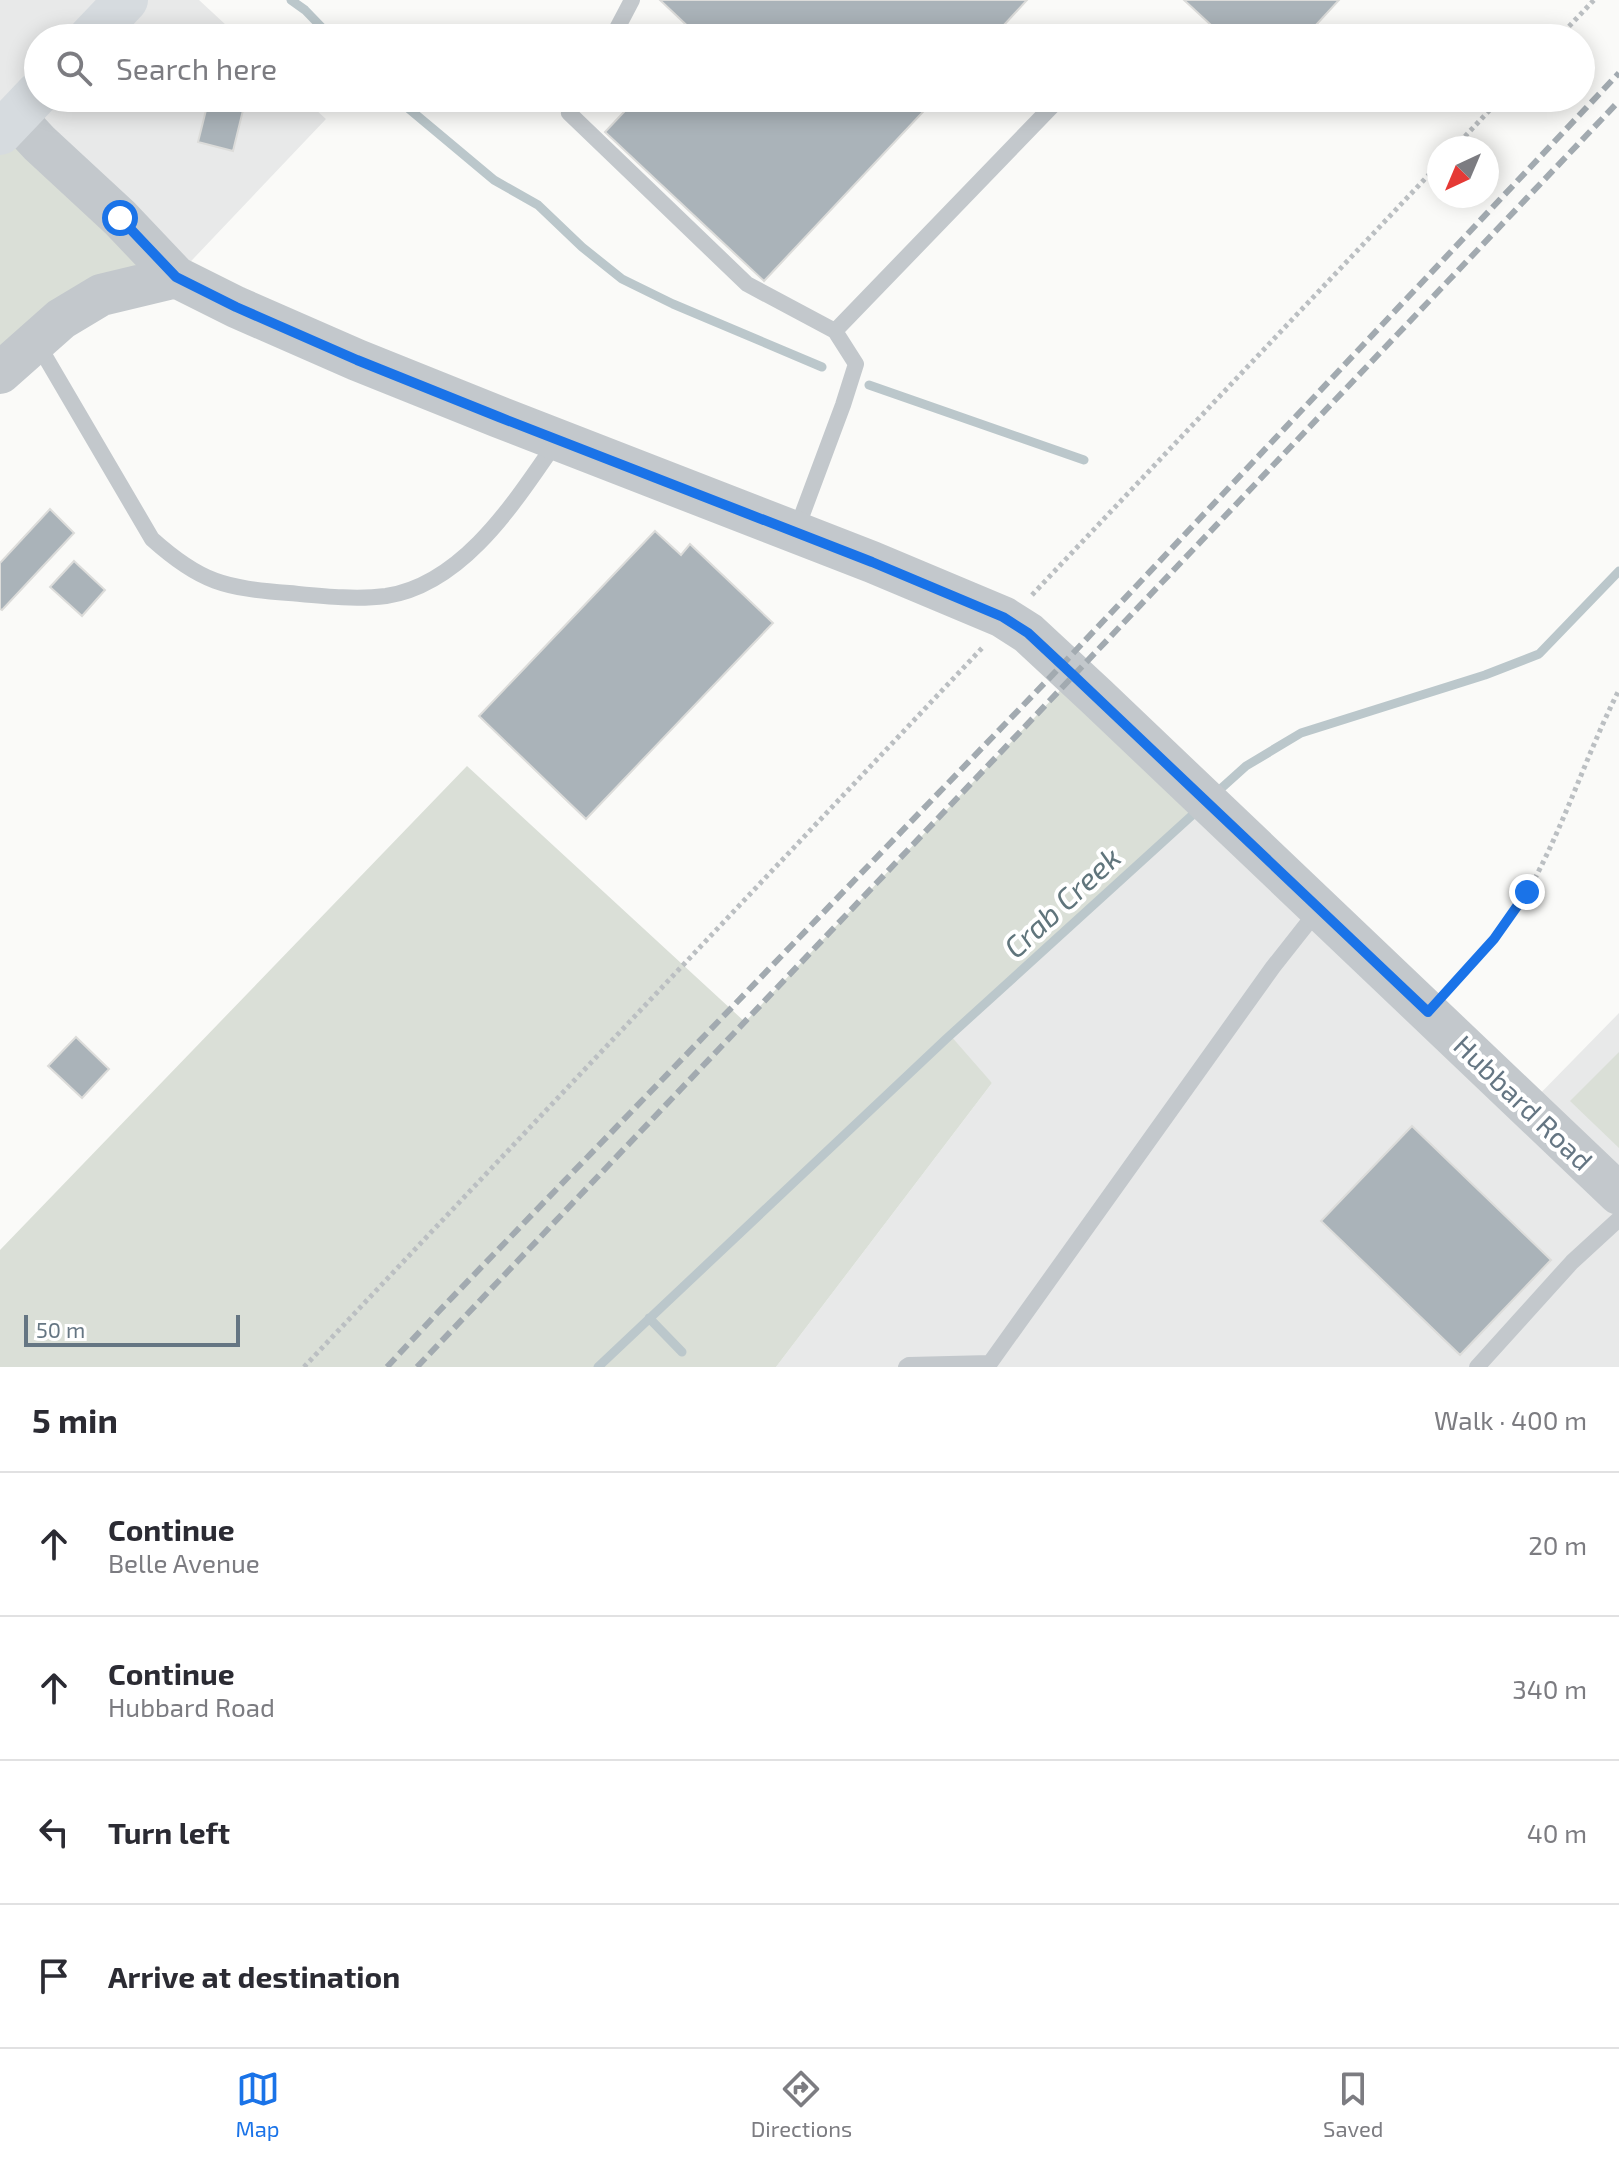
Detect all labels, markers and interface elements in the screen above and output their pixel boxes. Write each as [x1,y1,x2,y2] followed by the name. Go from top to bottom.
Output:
[24,24,1595,112] search box
[52,46,96,90] icon: search
[116,50,277,86] text: Search here
[1427,136,1499,208] north arrow
[102,200,138,236] route start
[996,839,1127,965] water label: Crab Creek
[1509,874,1545,910] route end
[1447,1028,1600,1177] street label: Hubbard Road
[24,1311,240,1347] scale bar
[36,1316,85,1342] text: 50 m
[32,1399,118,1440] text: 5 min
[1434,1404,1587,1435] text: Walk · 400 m
[108,1511,235,1547] text: Continue
[32,1522,76,1566] icon: ahead
[1528,1529,1587,1560] text: 20 m
[108,1547,260,1578] text: Belle Avenue
[108,1655,235,1691] text: Continue
[32,1666,76,1710] icon: ahead
[1512,1673,1587,1704] text: 340 m
[108,1691,275,1722] text: Hubbard Road
[32,1810,76,1854] icon: left
[108,1814,230,1850] text: Turn left
[1527,1817,1587,1848] text: 40 m
[32,1954,76,1998] icon: arrive
[108,1958,400,1994] text: Arrive at destination
[236,2067,280,2141] tab: Map
[751,2067,852,2141] tab: Directions
[1323,2067,1383,2141] tab: Saved

